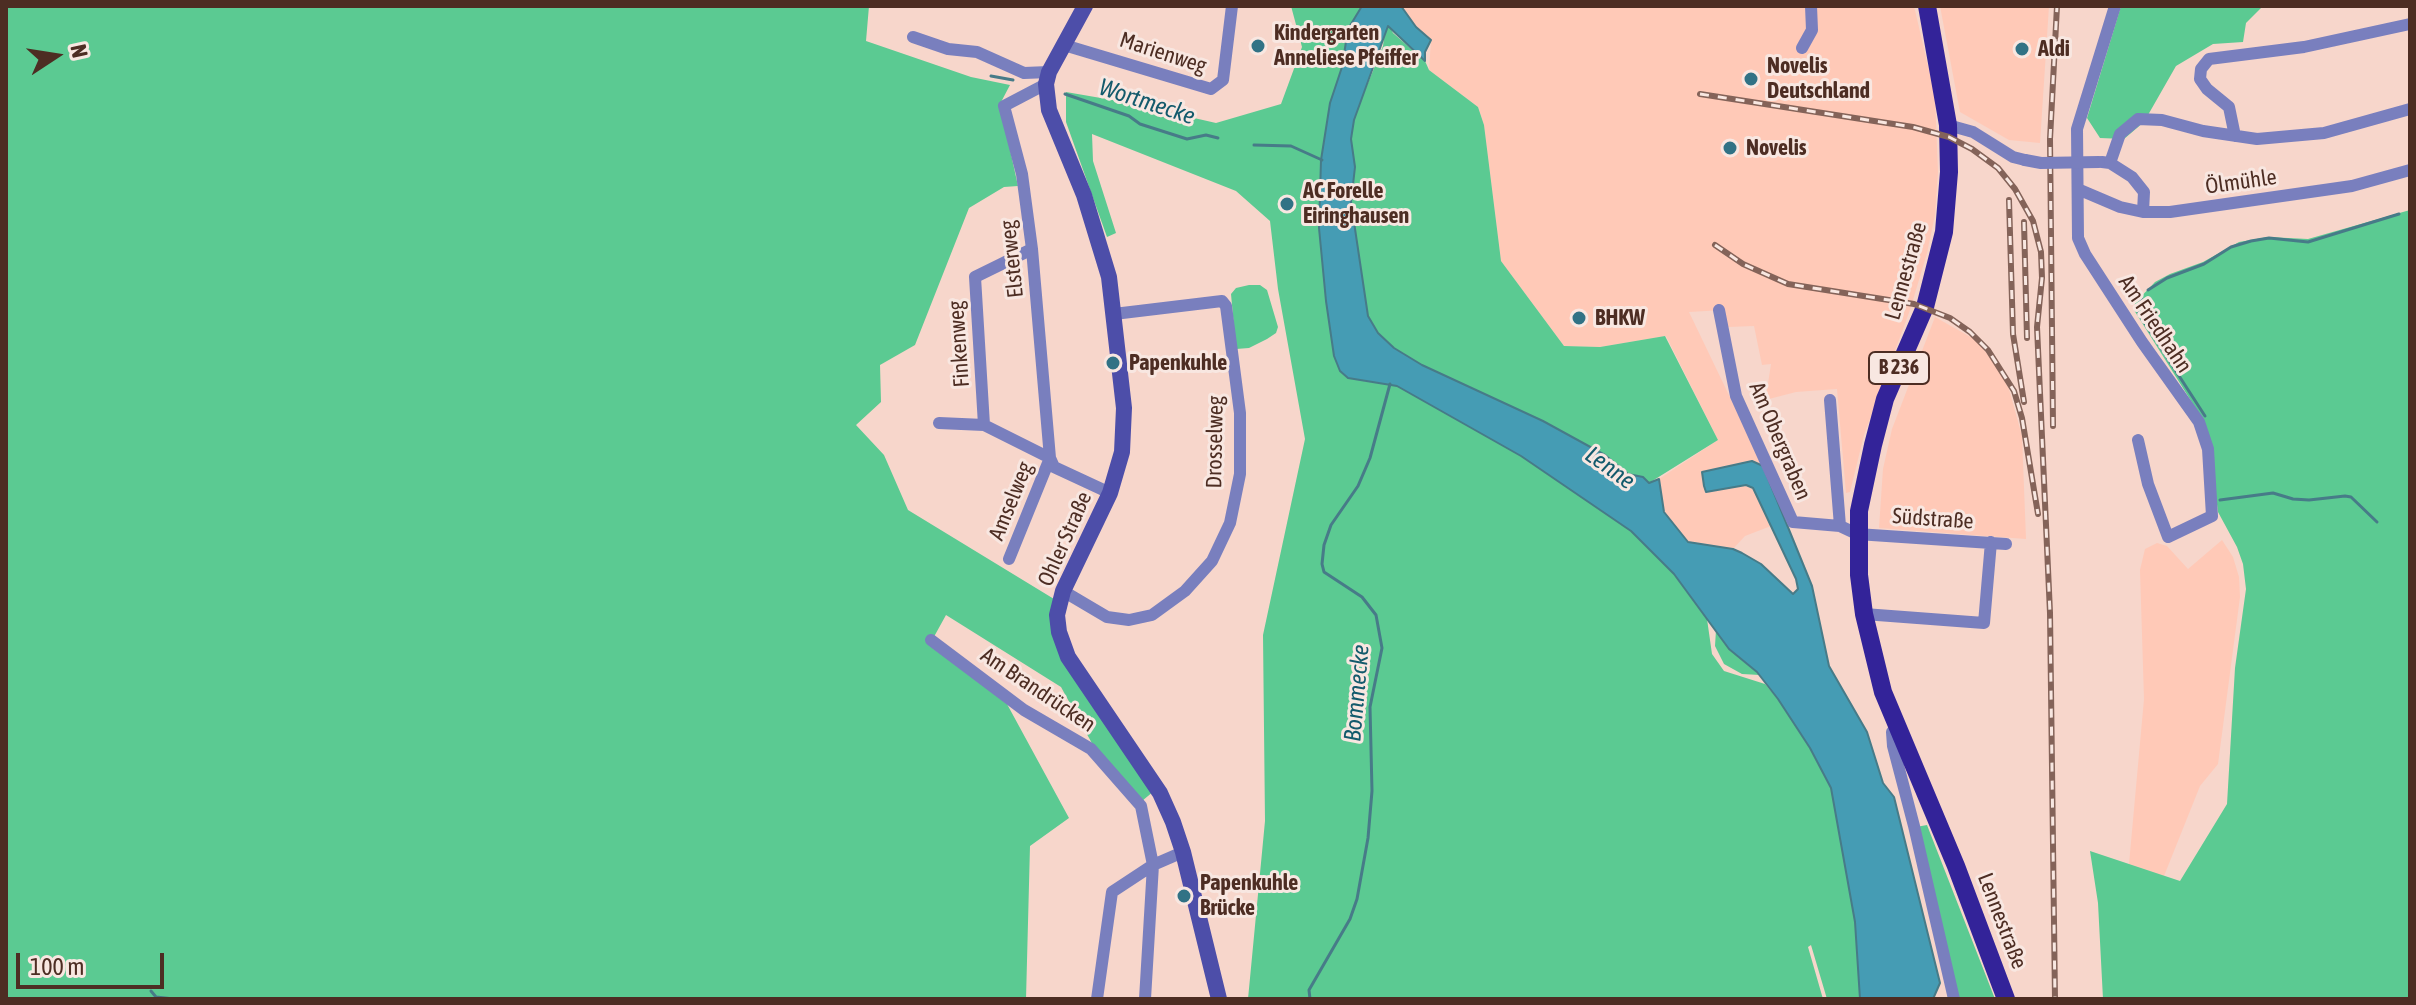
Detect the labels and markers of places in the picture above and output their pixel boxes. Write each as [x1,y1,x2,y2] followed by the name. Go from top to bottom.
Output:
[1274,20,1418,72] place label: Kindergarten Anneliese Pfeiffer
[2038,36,2070,62] place label: Aldi
[1249,37,1267,55] marker: Kindergarten Anneliese Pfeiffer
[2013,40,2031,58] marker: Aldi
[1767,53,1870,104] place label: Novelis Deutschland
[1742,70,1760,88] marker: Novelis Deutschland
[1746,135,1807,161] place label: Novelis
[1721,139,1739,157] marker: Novelis
[1303,178,1409,230] place label: AC Forelle Eiringhausen
[1278,195,1296,213] marker: AC Forelle Eiringhausen
[1595,305,1645,331] place label: BHKW
[1570,309,1588,327] marker: BHKW
[1129,350,1227,376] place label: Papenkuhle
[1104,354,1122,372] marker: Papenkuhle
[1200,870,1298,922] place label: Papenkuhle Brücke
[1175,887,1193,905] marker: Papenkuhle Brücke

